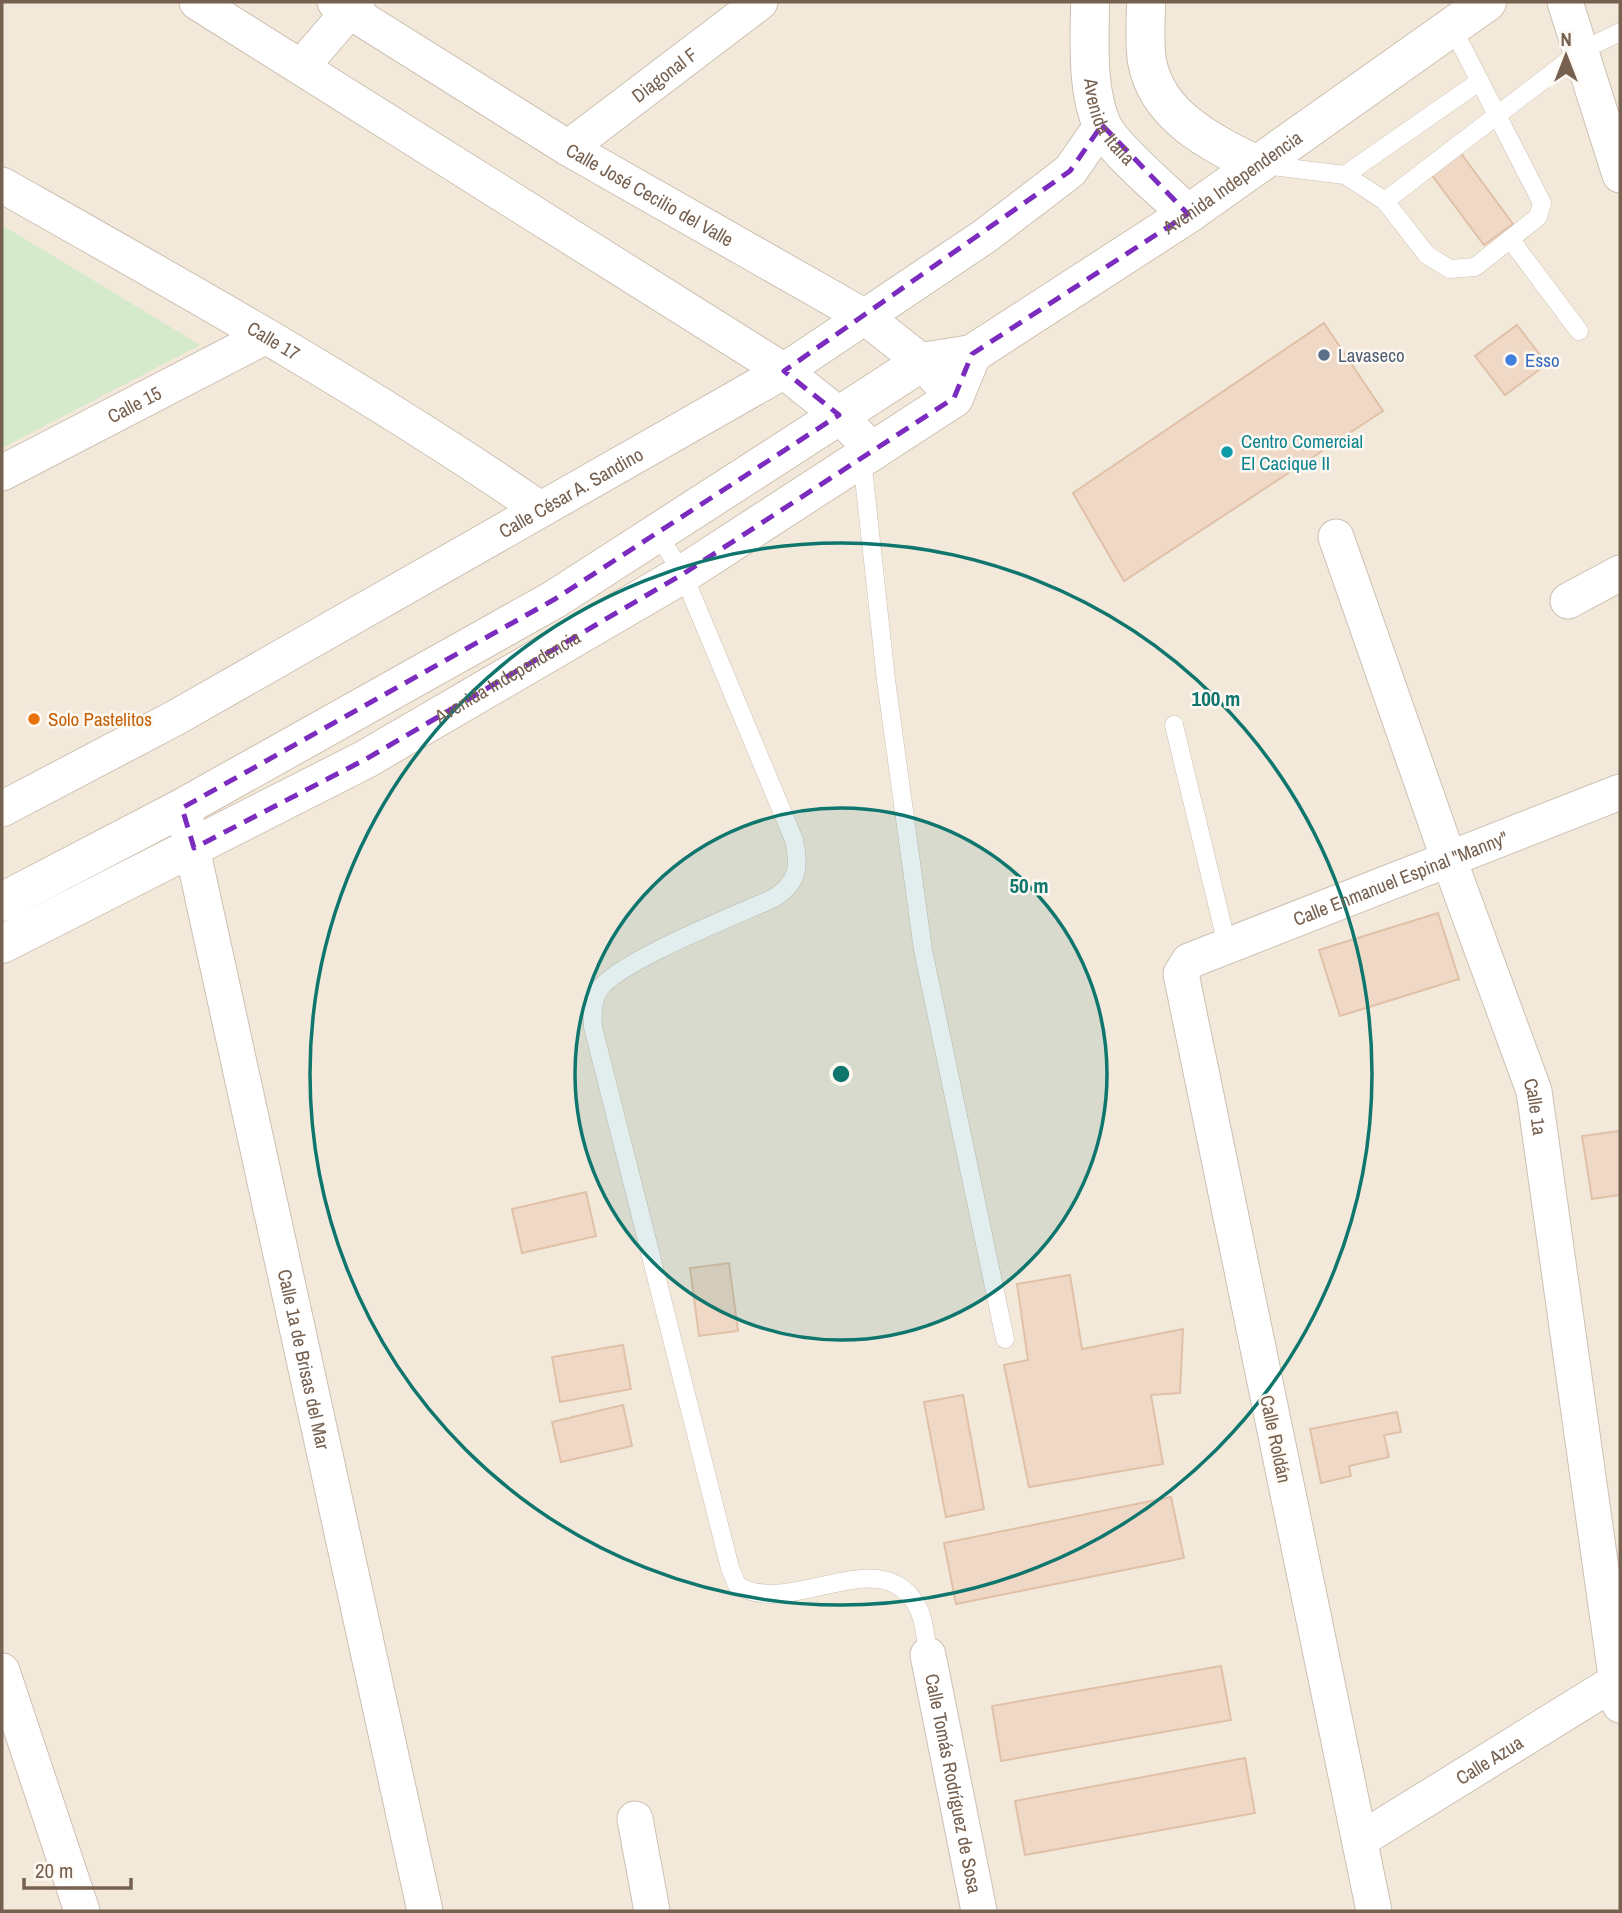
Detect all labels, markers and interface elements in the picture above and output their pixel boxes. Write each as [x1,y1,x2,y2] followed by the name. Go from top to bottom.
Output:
[1531,21,1601,91] north arrow
[1560,26,1572,52] text: N
[626,41,703,108] street label: Diagonal F
[1078,76,1141,171] street label: Avenida Italia
[1157,124,1307,241] street label: Avenida Independencia
[561,137,738,252] street label: Calle José Cecilio del Valle
[242,315,305,366] street label: Calle 17
[1338,342,1405,368] place label: Lavaseco
[1316,347,1332,363] marker: Lavaseco
[1525,347,1560,373] place label: Esso
[1503,352,1519,368] marker: Esso
[103,380,166,429] street label: Calle 15
[1241,428,1363,476] place label: Centro Comercial El Cacique II
[494,441,648,544] street label: Calle César A. Sandino
[1219,444,1235,460] marker: Centro Comercial El Cacique II
[429,624,585,730] street label: Avenida Independencia
[1192,684,1240,713] text: 100 m
[48,706,152,732] place label: Solo Pastelitos
[26,711,42,727] marker: Solo Pastelitos
[1289,824,1512,932] street label: Calle Enmanuel Espinal "Manny"
[1009,871,1049,900] text: 50 m
[829,1062,853,1086] centre of rings
[1517,1074,1553,1137] street label: Calle 1a
[272,1267,337,1453] street label: Calle 1a de Brisas del Mar
[1254,1393,1298,1485] street label: Calle Roldán
[919,1671,988,1896] street label: Calle Tomás Rodríguez de Sosa
[1451,1729,1528,1791] street label: Calle Azua
[24,1846,131,1890] scale bar
[35,1856,73,1885] text: 20 m

